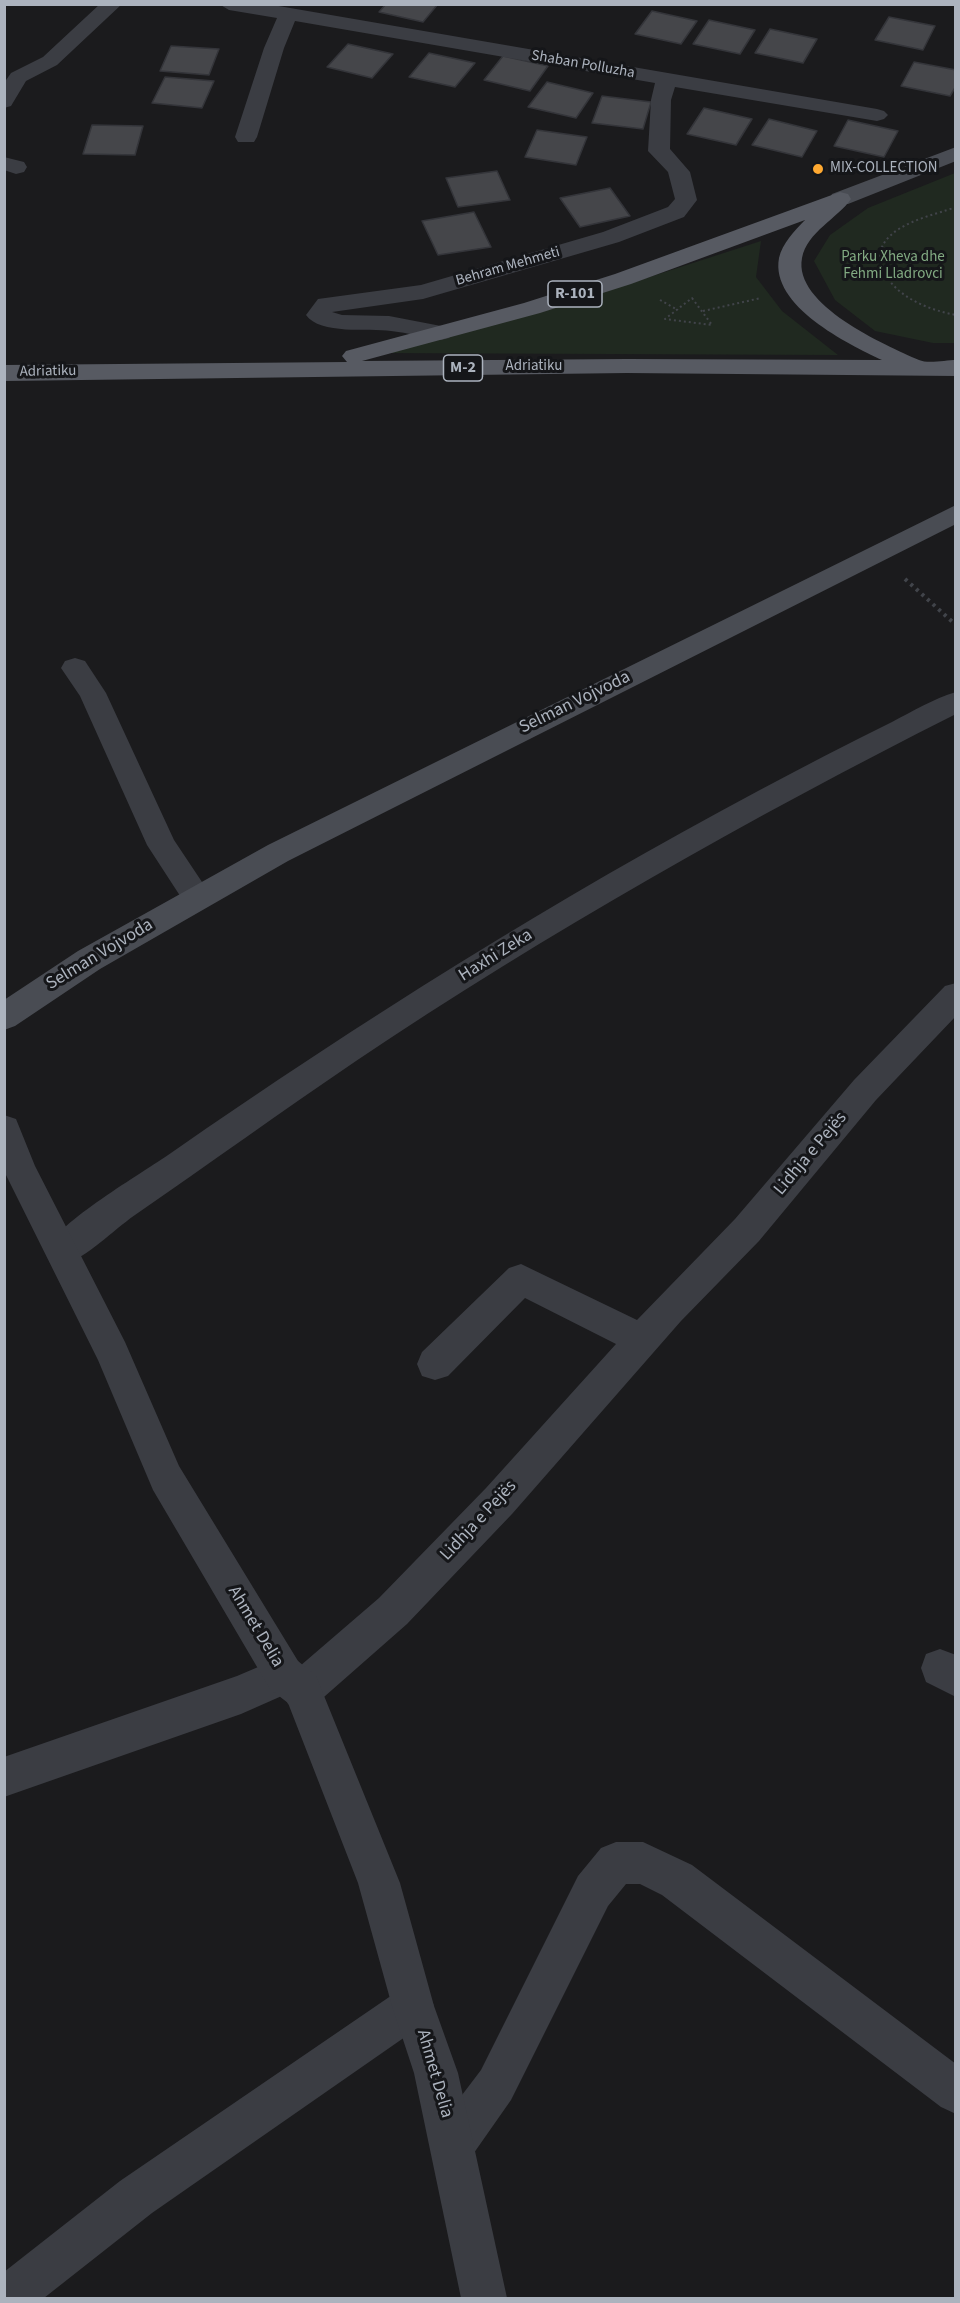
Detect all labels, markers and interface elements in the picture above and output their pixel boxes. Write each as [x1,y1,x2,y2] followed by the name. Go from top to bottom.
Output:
[530,47,636,83] street label: Shaban Polluzha
[830,160,937,178] place label: MIX-COLLECTION
[811,162,825,176] marker: MIX-COLLECTION
[454,244,562,290] street label: Behram Mehmeti
[841,249,945,284] park label: Parku Xheva dhe Fehmi Lladrovci
[548,281,602,307] road number: R-101
[444,355,482,381] road number: M-2
[506,358,562,376] street label: Adriatiku
[19,363,77,381] street label: Adriatiku
[516,667,634,739] street label: Selman Vojvoda
[43,915,157,995] street label: Selman Vojvoda
[455,925,537,987] street label: Haxhi Zeka
[770,1108,852,1200] street label: Lidhja e Pejës
[436,1476,522,1566] street label: Lidhja e Pejës
[222,1582,288,1672] street label: Ahmet Delia
[411,2027,457,2121] street label: Ahmet Delia

